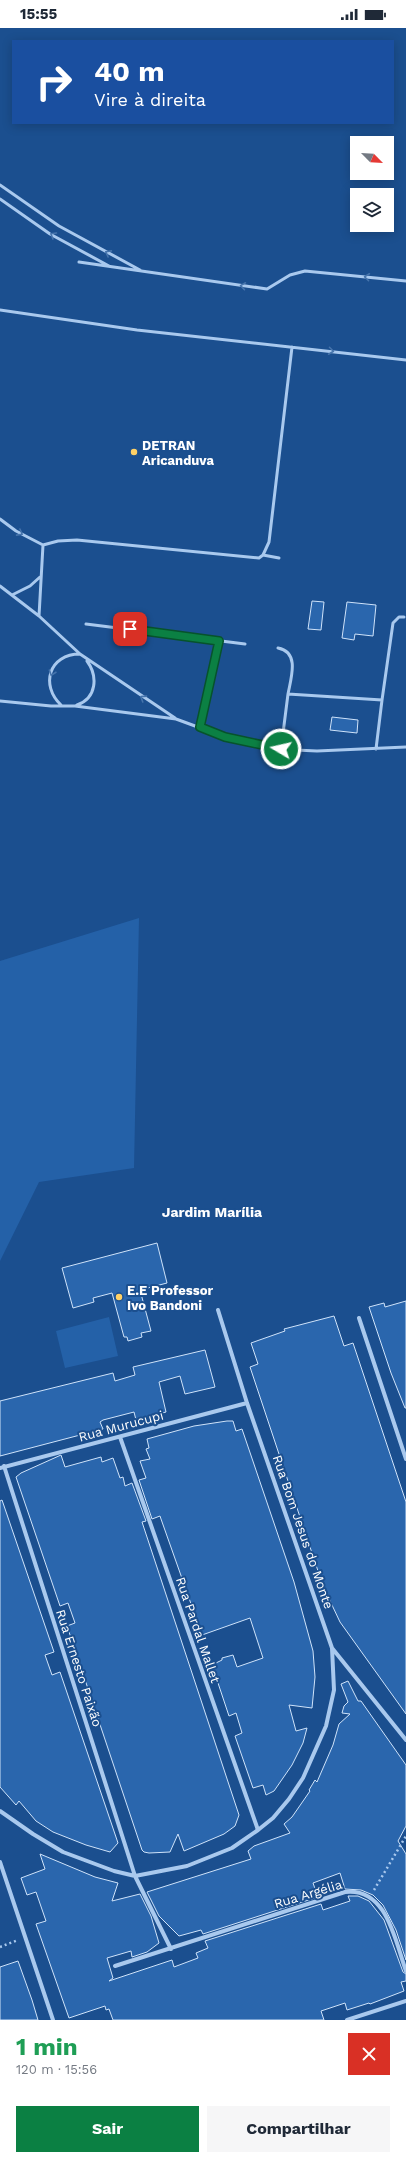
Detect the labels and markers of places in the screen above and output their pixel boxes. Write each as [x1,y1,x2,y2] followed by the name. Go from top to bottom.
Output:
[142,438,214,468] place label: DETRAN Aricanduva
[129,447,139,457] marker: DETRAN Aricanduva
[113,612,147,646] pin
[127,1283,213,1313] place label: E.E Professor Ivo Bandoni
[114,1292,124,1302] marker: E.E Professor Ivo Bandoni

